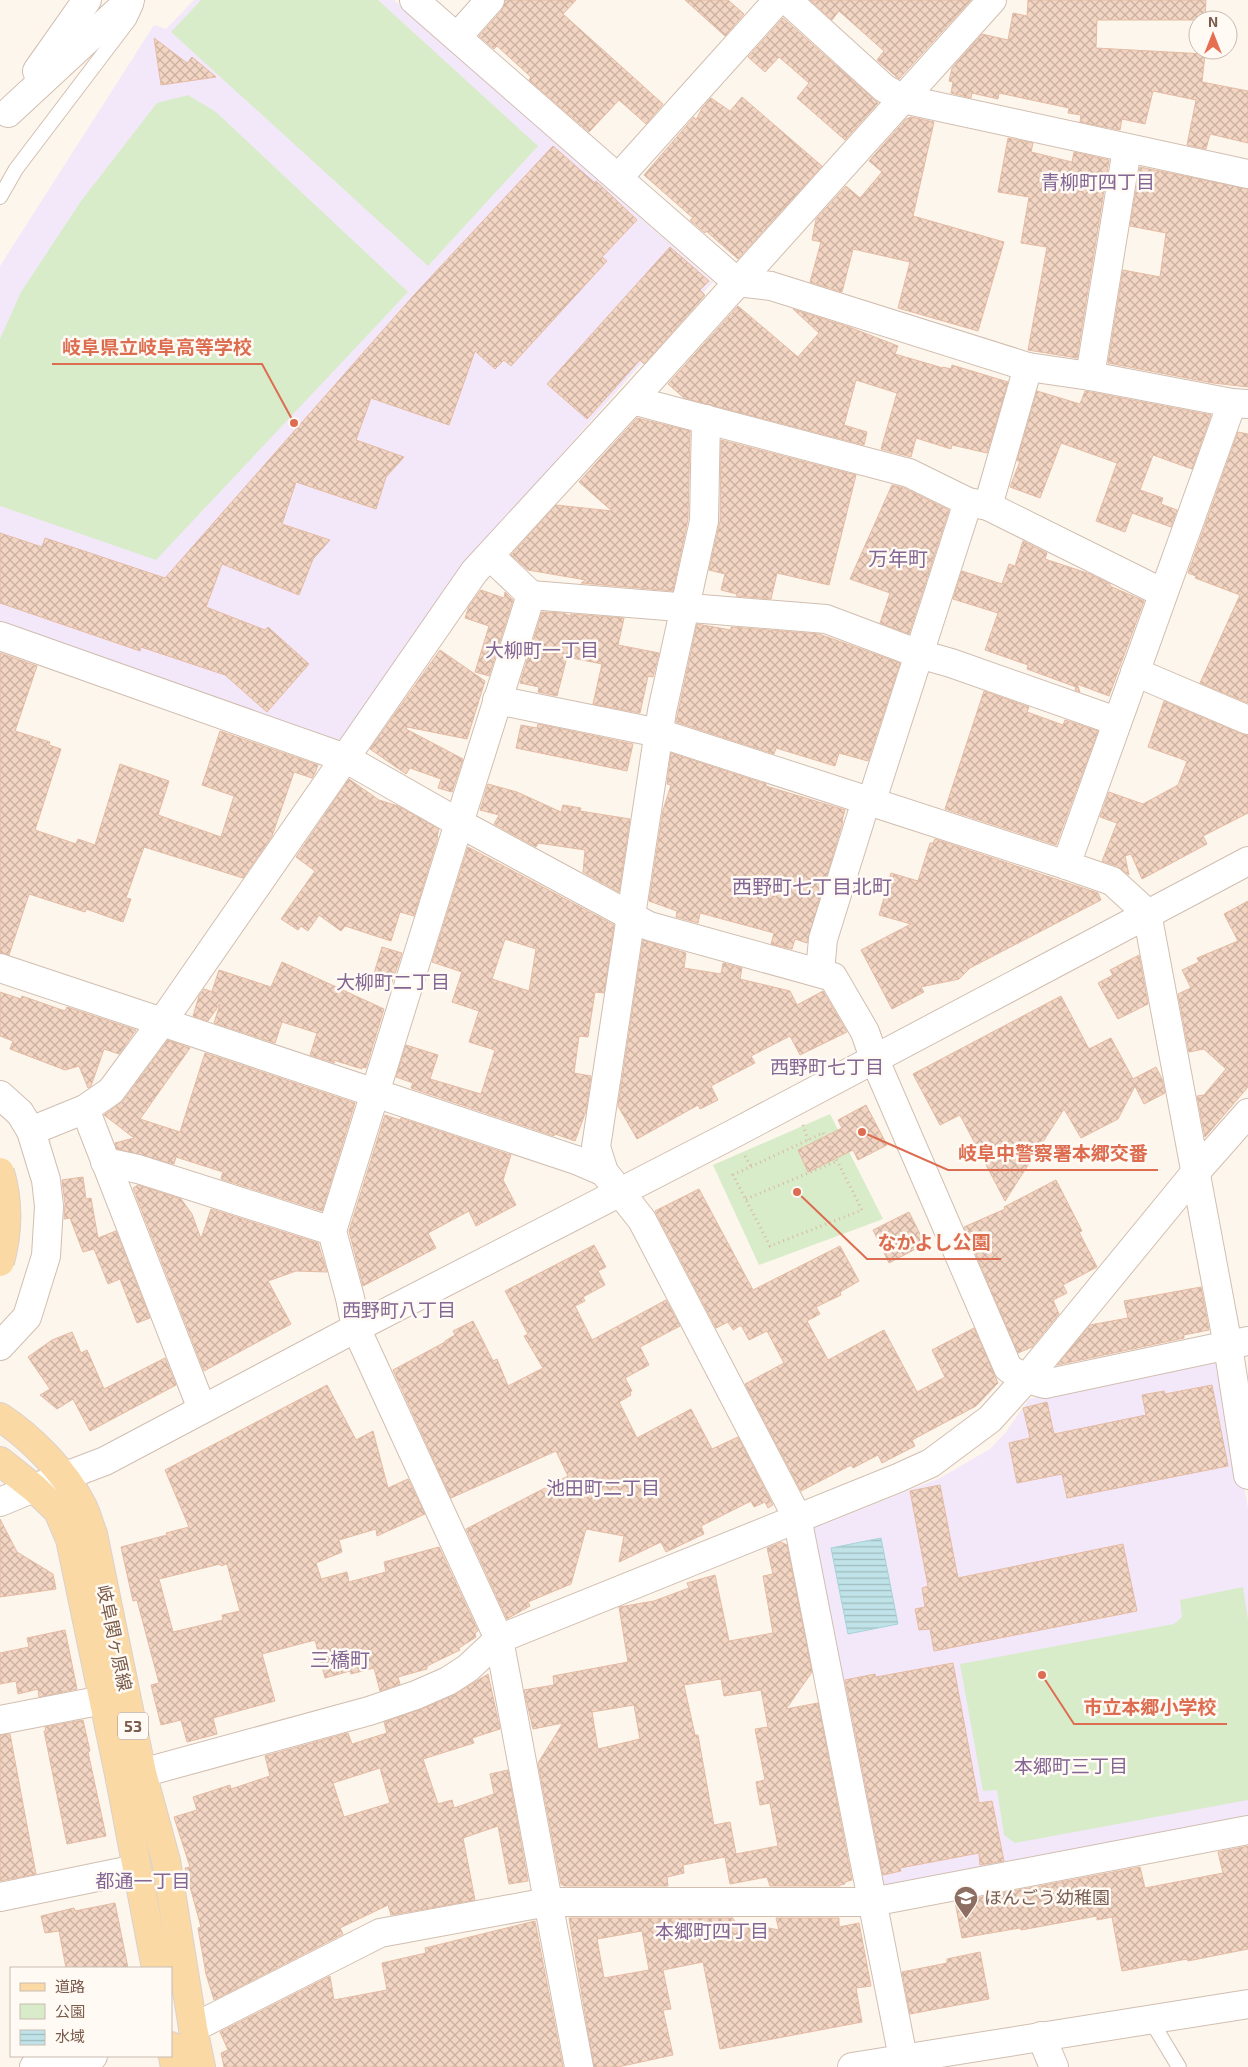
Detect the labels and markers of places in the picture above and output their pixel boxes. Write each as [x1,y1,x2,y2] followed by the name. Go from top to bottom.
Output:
[52,330,262,364] callout: 岐阜県立岐阜高等学校
[948,1136,1158,1170] callout: 岐阜中警察署本郷交番
[867,1225,1001,1259] callout: なかよし公園
[1074,1690,1227,1724] callout: 市立本郷小学校
[953,1885,979,1919] school or university icon: ほんごう幼稚園
[984,1886,1110,1908] place label: ほんごう幼稚園

